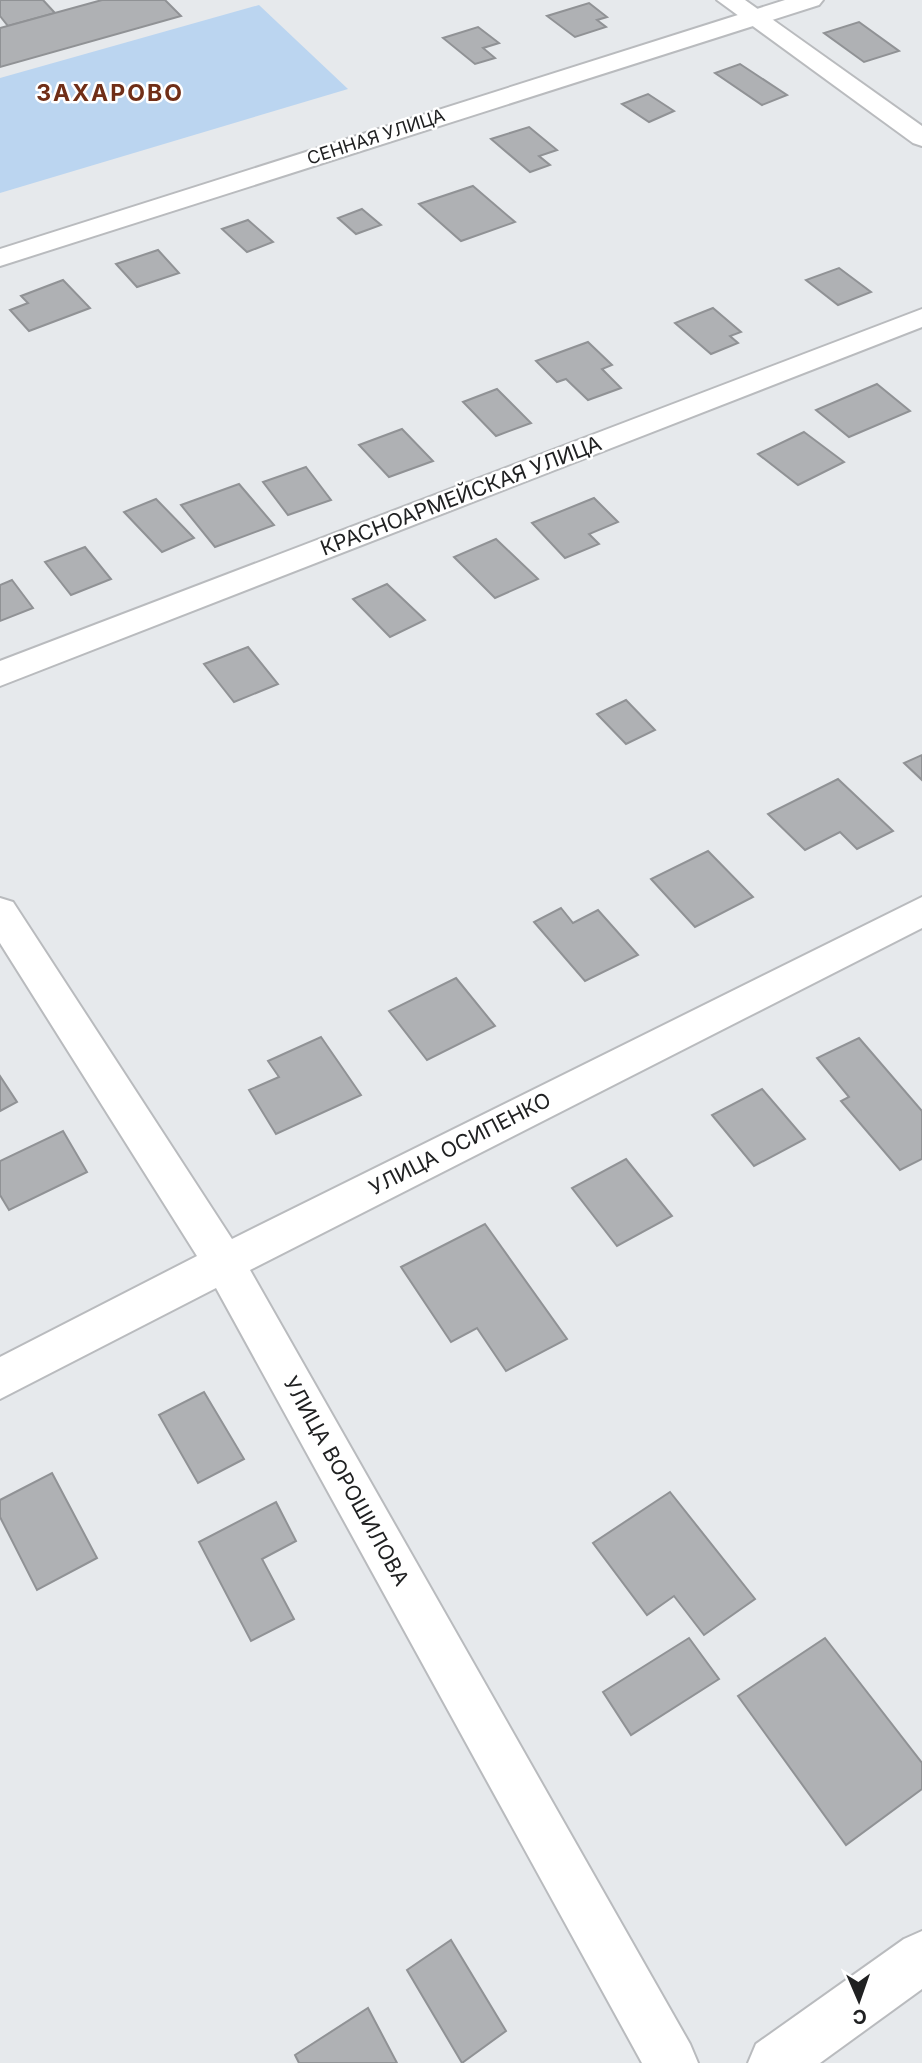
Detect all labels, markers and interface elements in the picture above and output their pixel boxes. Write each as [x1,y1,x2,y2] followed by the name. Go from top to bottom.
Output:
[36,79,184,107] district label: ЗАХАРОВО
[304,104,447,169] street label: СЕННАЯ УЛИЦА
[316,429,605,561] street label: КРАСНОАРМЕЙСКАЯ УЛИЦА
[365,1087,555,1200] street label: УЛИЦА ОСИПЕНКО
[278,1372,414,1590] street label: УЛИЦА ВОРОШИЛОВА
[824,1965,894,2035] north arrow
[852,2005,867,2028] text: С

